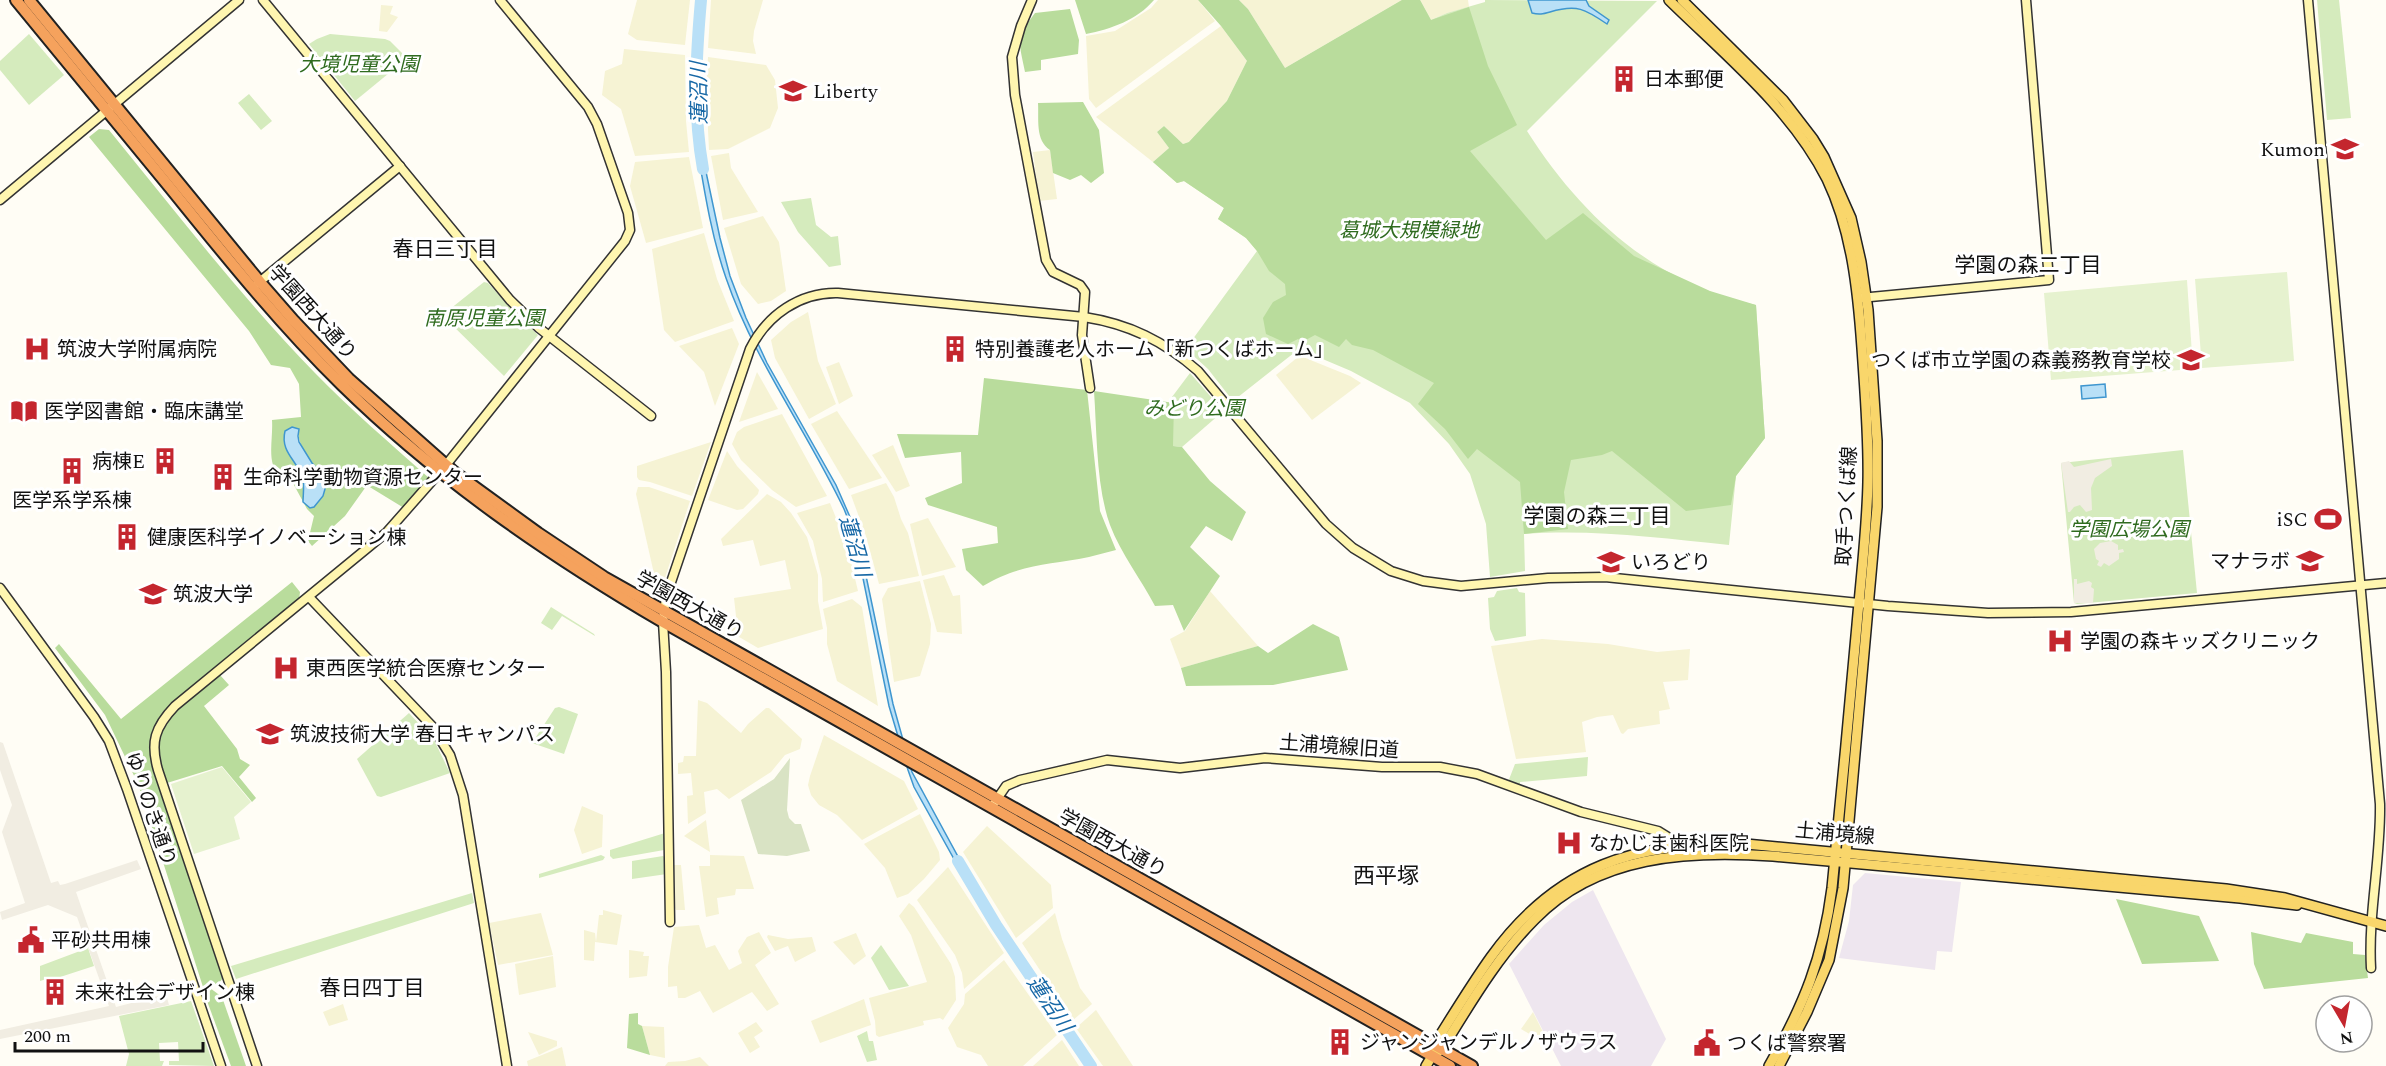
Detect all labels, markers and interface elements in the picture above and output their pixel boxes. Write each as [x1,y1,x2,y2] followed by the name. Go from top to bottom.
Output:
[299,50,422,80] park label: 大境児童公園
[683,59,717,125] water label: 蓮沼川
[1609,64,1639,94] building icon: 日本郵便
[1644,65,1724,95] place label: 日本郵便
[778,76,808,106] school or university icon: Liberty
[813,77,879,107] place label: Liberty
[2330,134,2360,164] school or university icon: Kumon
[2260,135,2325,165] place label: Kumon
[1339,216,1481,246] park label: 葛城大規模緑地
[393,234,498,266] district label: 春日三丁目
[1955,250,2102,282] district label: 学園の森二丁目
[261,258,364,367] street label: 学園西大通り
[424,304,547,334] park label: 南原児童公園
[22,334,52,364] hospital icon: 筑波大学附属病院
[940,334,970,364] building icon: 特別養護老人ホーム「新つくばホーム」
[57,335,217,365] place label: 筑波大学附属病院
[975,335,1334,365] place label: 特別養護老人ホーム「新つくばホーム」
[2176,345,2206,375] school or university icon: つくば市立学園の森義務教育学校
[1871,346,2171,376] place label: つくば市立学園の森義務教育学校
[1144,394,1247,424] park label: みどり公園
[9,396,39,426] library icon: 医学図書館・臨床講堂
[44,397,244,427] place label: 医学図書館・臨床講堂
[1829,445,1865,567] street label: 取手つくば線
[150,446,180,476] building icon: 病棟E
[92,447,145,477] place label: 病棟E
[57,456,87,486] building icon: 医学系学系棟
[208,462,238,492] building icon: 生命科学動物資源センター
[243,463,483,493] place label: 生命科学動物資源センター
[12,486,132,516] place label: 医学系学系棟
[1524,501,1671,533] district label: 学園の森三丁目
[2313,504,2343,534] sports icon: iSC
[2277,505,2308,535] place label: iSC
[830,512,879,583] water label: 蓮沼川
[2069,515,2192,545] park label: 学園広場公園
[112,522,142,552] building icon: 健康医科学イノベーション棟
[147,523,407,553] place label: 健康医科学イノベーション棟
[2295,546,2325,576] school or university icon: マナラボ
[1596,547,1626,577] school or university icon: いろどり
[2210,547,2290,577] place label: マナラボ
[1631,548,1711,578] place label: いろどり
[630,564,749,648] street label: 学園西大通り
[138,579,168,609] school or university icon: 筑波大学
[173,580,253,610] place label: 筑波大学
[2045,626,2075,656] hospital icon: 学園の森キッズクリニック
[2080,627,2320,657] place label: 学園の森キッズクリニック
[271,653,301,683] hospital icon: 東西医学統合医療センター
[306,654,546,684] place label: 東西医学統合医療センター
[255,719,285,749] school or university icon: 筑波技術大学 春日キャンパス
[290,720,555,750] place label: 筑波技術大学 春日キャンパス
[1278,728,1400,766] street label: 土浦境線旧道
[116,748,184,871] street label: ゆりのき通り
[1053,802,1172,886] street label: 学園西大通り
[1794,816,1876,852] street label: 土浦境線
[1554,828,1584,858] hospital icon: なかじま歯科医院
[1589,829,1749,859] place label: なかじま歯科医院
[1353,860,1419,893] district label: 西平塚
[16,925,46,955] public building icon: 平砂共用棟
[51,926,151,956] place label: 平砂共用棟
[1018,969,1081,1041] water label: 蓮沼川
[320,973,425,1005] district label: 春日四丁目
[40,977,70,1007] building icon: 未来社会デザイン棟
[75,978,255,1008] place label: 未来社会デザイン棟
[2314,994,2374,1054] north arrow
[15,1015,202,1053] scale bar
[24,1023,71,1050] text: 200 m
[2338,1025,2355,1051] text: N
[1325,1027,1355,1057] building icon: ジャンジャンデルノザウラス
[1360,1028,1618,1058] place label: ジャンジャンデルノザウラス
[1692,1028,1722,1058] public building icon: つくば警察署
[1727,1029,1847,1059] place label: つくば警察署

